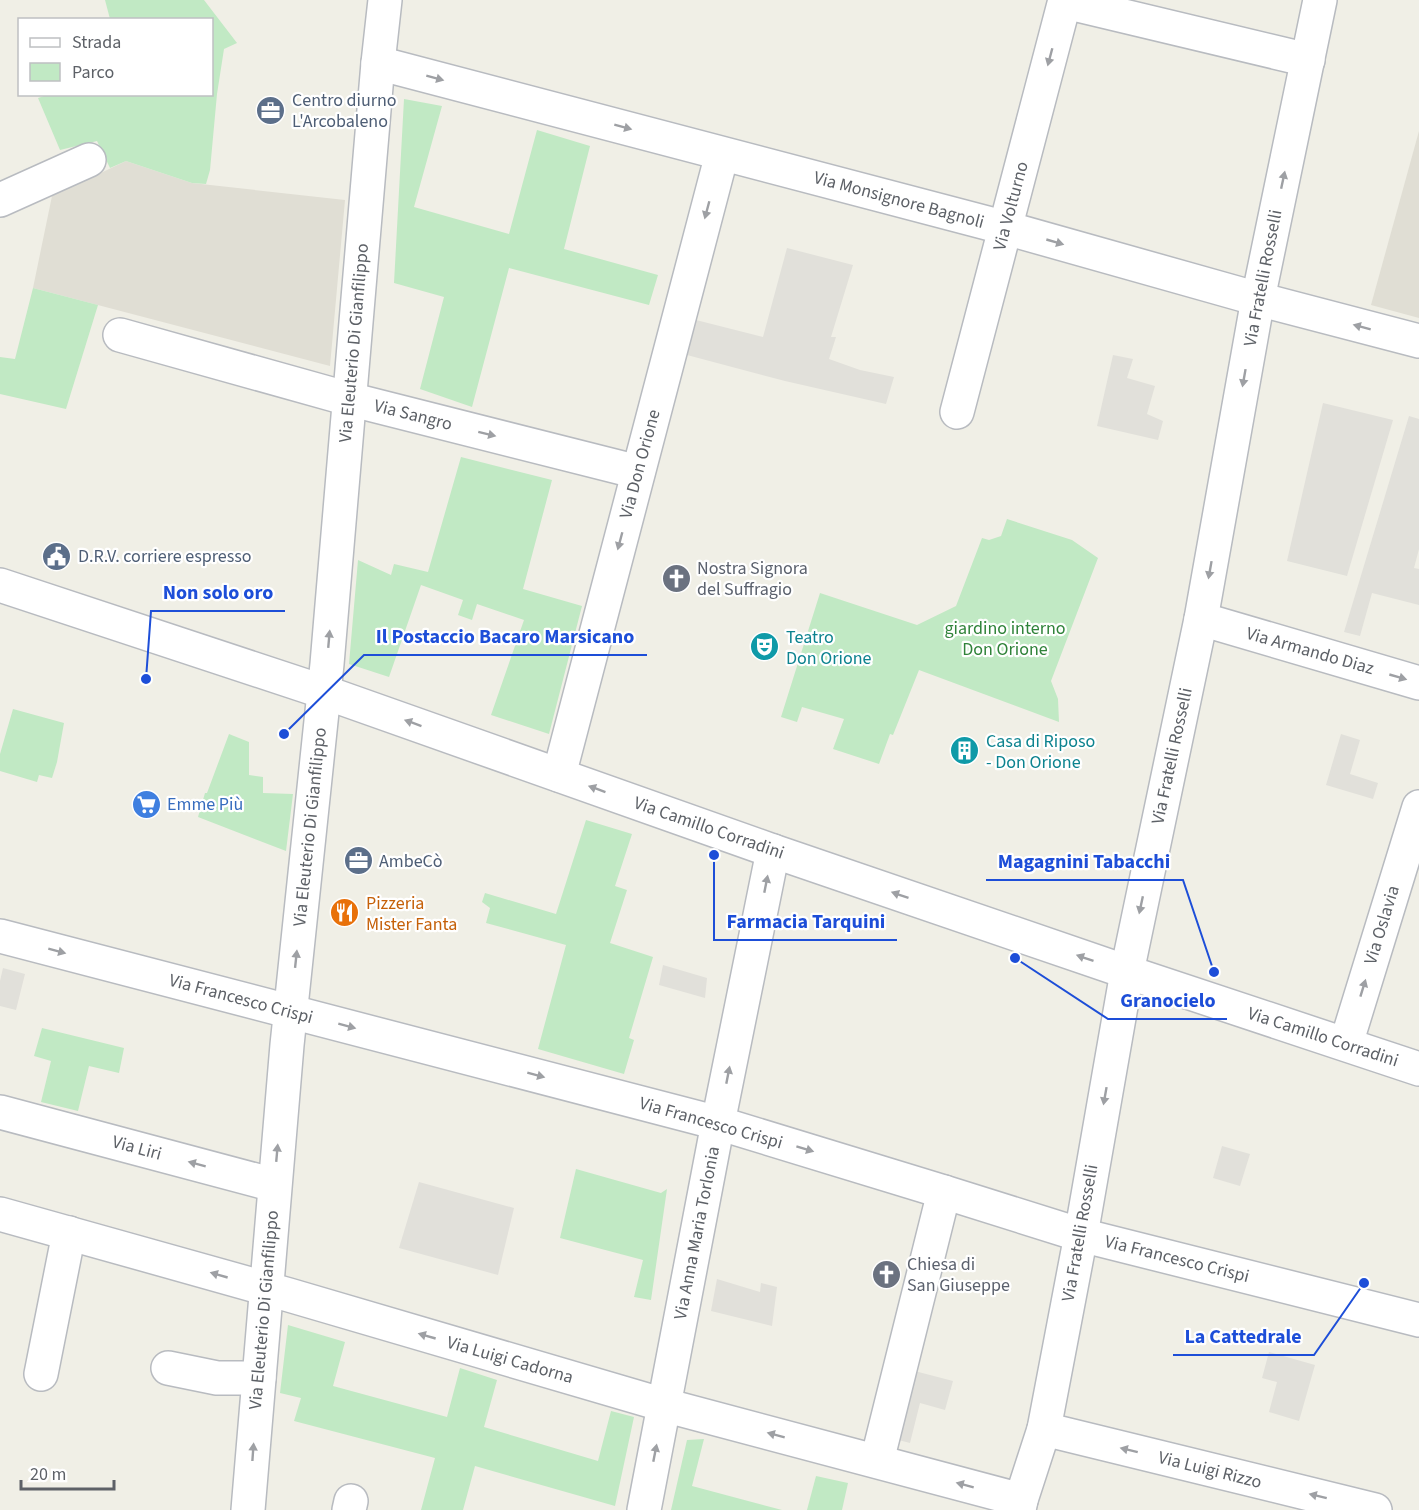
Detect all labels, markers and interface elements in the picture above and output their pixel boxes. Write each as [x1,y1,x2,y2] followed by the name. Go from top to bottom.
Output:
[18,18,213,96] legend
[72,30,121,55] text: Strada
[1045,47,1055,66] one-way arrow
[72,60,114,85] text: Parco
[425,73,444,83] one-way arrow
[292,88,397,134] place label: Centro diurno L'Arcobaleno
[255,94,287,126] office icon: Centro diurno L'Arcobaleno
[614,123,632,133] one-way arrow
[987,159,1035,253] street label: Via Volturno
[811,165,987,235] street label: Via Monsignore Bagnoli
[1279,171,1288,190] one-way arrow
[702,201,711,219] one-way arrow
[1237,207,1289,349] street label: Via Fratelli Rosselli
[1046,238,1064,247] one-way arrow
[333,242,375,444] street label: Via Eleuterio Di Gianfilippo
[1353,321,1372,331] one-way arrow
[1240,368,1249,387] one-way arrow
[371,393,455,437] street label: Via Sangro
[613,407,667,521] street label: Via Don Orione
[478,429,497,439] one-way arrow
[615,532,625,550] one-way arrow
[41,540,73,572] public building icon: D.R.V. corriere espresso
[78,544,252,569] place label: D.R.V. corriere espresso
[697,556,808,602] place label: Nostra Signora del Suffragio
[1205,560,1214,579] one-way arrow
[660,562,692,594] church icon: Nostra Signora del Suffragio
[151,573,285,611] callout: Non solo oro
[163,579,273,607] text: Non solo oro
[944,616,1066,662] park label: giardino interno Don Orione
[364,617,647,655] callout: Il Postaccio Bacaro Marsicano
[1243,621,1377,681] street label: Via Armando Diaz
[376,623,634,651] text: Il Postaccio Bacaro Marsicano
[786,625,871,671] place label: Teatro Don Orione
[324,630,334,649] one-way arrow
[749,631,781,663] theatre icon: Teatro Don Orione
[1390,673,1408,682] one-way arrow
[1145,685,1199,827] street label: Via Fratelli Rosselli
[404,718,422,728] one-way arrow
[287,726,333,928] street label: Via Eleuterio Di Gianfilippo
[986,729,1095,775] place label: Casa di Riposo - Don Orione
[949,735,981,767] building icon: Casa di Riposo - Don Orione
[588,783,606,793] one-way arrow
[130,788,162,820] supermarket icon: Emme Più
[630,791,788,865] street label: Via Camillo Corradini
[167,792,243,817] place label: Emme Più
[986,842,1183,880] callout: Magagnini Tabacchi
[342,845,374,877] office icon: AmbeCò
[998,848,1170,876] text: Magagnini Tabacchi
[379,849,443,874] place label: AmbeCò
[762,875,771,894] one-way arrow
[1358,882,1406,968] street label: Via Oslavia
[891,889,909,899] one-way arrow
[366,891,457,937] place label: Pizzeria Mister Fanta
[1136,895,1145,914] one-way arrow
[329,897,361,929] restaurant icon: Pizzeria Mister Fanta
[714,902,897,940] callout: Farmacia Tarquini
[727,908,885,936] text: Farmacia Tarquini
[47,946,66,956] one-way arrow
[291,949,301,968] one-way arrow
[1075,952,1093,962] one-way arrow
[166,968,316,1030] street label: Via Francesco Crispi
[1359,979,1368,997] one-way arrow
[1108,981,1227,1019] callout: Granocielo
[1120,987,1216,1015] text: Granocielo
[1244,1001,1402,1073] street label: Via Camillo Corradini
[338,1022,356,1032] one-way arrow
[724,1066,733,1085] one-way arrow
[526,1071,545,1081] one-way arrow
[1100,1087,1109,1106] one-way arrow
[636,1091,786,1155] street label: Via Francesco Crispi
[110,1129,164,1167] street label: Via Liri
[272,1143,282,1162] one-way arrow
[668,1144,726,1322] street label: Via Anna Maria Torlonia
[796,1145,814,1154] one-way arrow
[188,1159,206,1169] one-way arrow
[1056,1162,1104,1304] street label: Via Fratelli Rosselli
[243,1209,285,1411] street label: Via Eleuterio Di Gianfilippo
[1102,1229,1252,1289] street label: Via Francesco Crispi
[907,1252,1010,1298] place label: Chiesa di San Giuseppe
[870,1258,902,1290] church icon: Chiesa di San Giuseppe
[210,1270,229,1280] one-way arrow
[1173,1317,1314,1355] callout: La Cattedrale
[1184,1323,1302,1351] text: La Cattedrale
[444,1330,576,1390] street label: Via Luigi Cadorna
[418,1331,436,1340] one-way arrow
[767,1429,785,1439] one-way arrow
[248,1442,258,1461] one-way arrow
[651,1443,660,1462] one-way arrow
[1120,1444,1138,1454] one-way arrow
[1156,1445,1264,1495] street label: Via Luigi Rizzo
[21,1453,114,1491] scale bar
[30,1462,66,1487] text: 20 m
[955,1479,974,1489] one-way arrow
[1309,1491,1328,1501] one-way arrow

